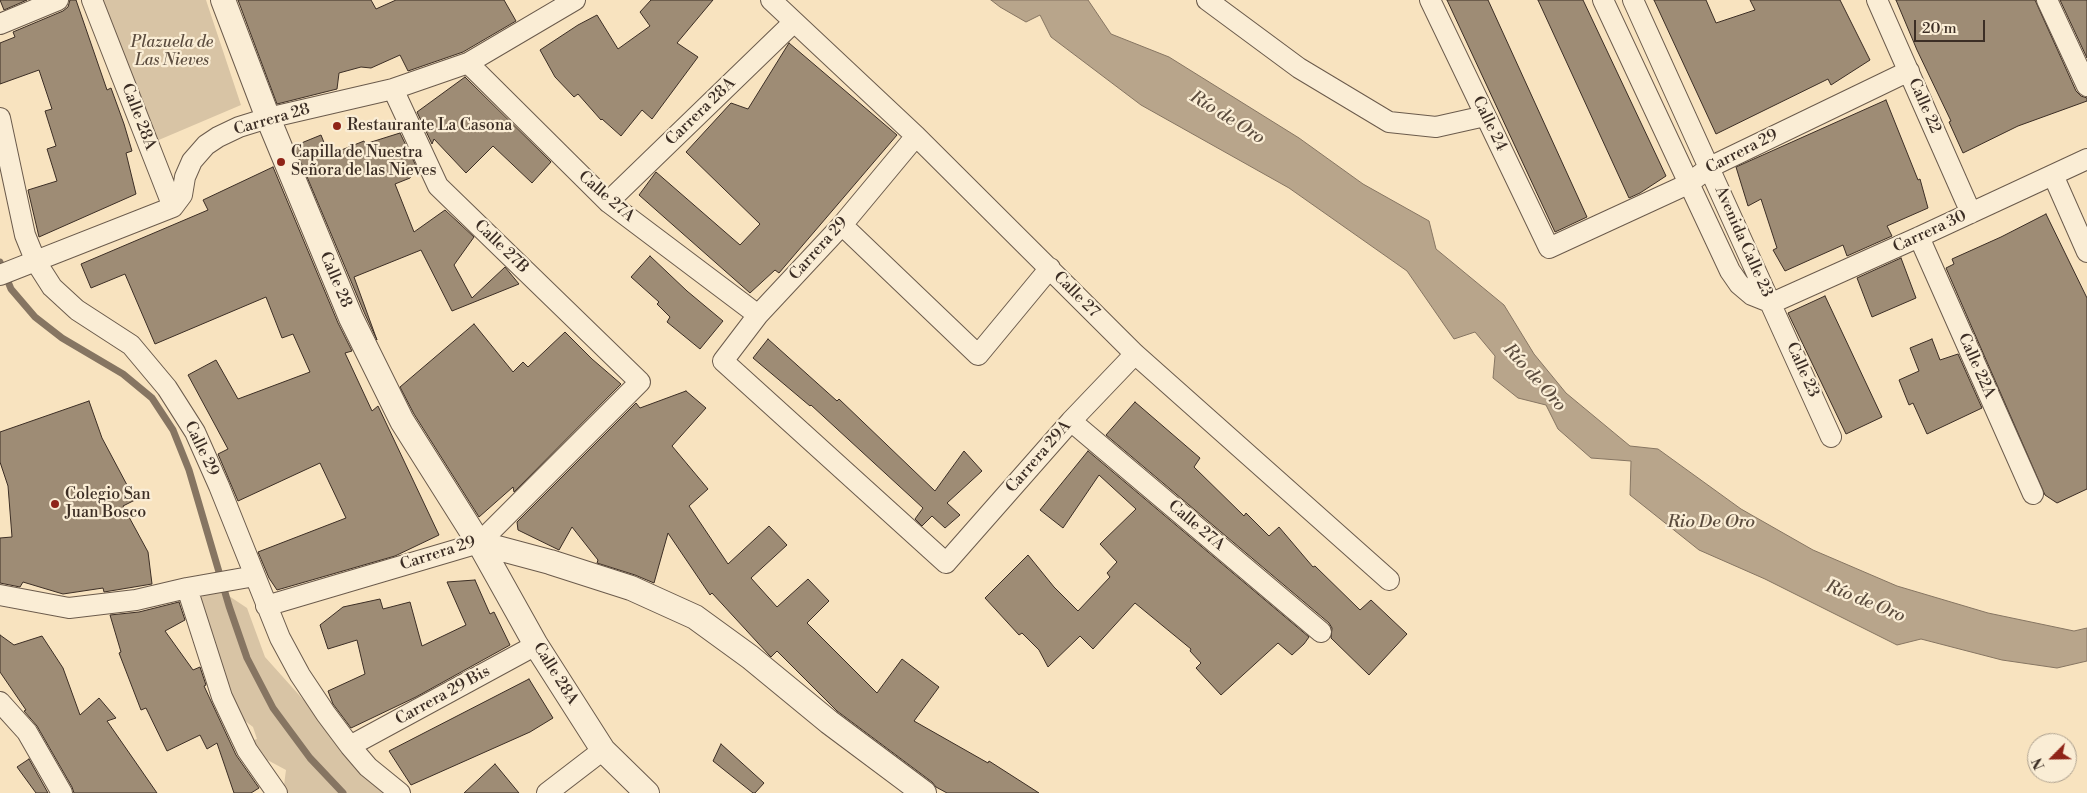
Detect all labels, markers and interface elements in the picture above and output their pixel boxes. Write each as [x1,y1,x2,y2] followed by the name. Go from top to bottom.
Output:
[1917,10,1988,42] scale bar
[1922,19,1957,38] text: 20 m
[131,33,213,71] park label: Plazuela de Las Nieves
[662,74,740,150] street label: Carrera 28A
[1903,76,1945,136] street label: Calle 22
[117,81,159,153] street label: Calle 28A
[1186,87,1268,149] water label: Río de Oro
[1468,93,1510,155] street label: Calle 24
[232,100,312,140] street label: Carrera 28
[347,116,512,136] place label: Restaurante La Casona
[331,120,343,132] marker: Restaurante La Casona
[1703,126,1781,178] street label: Carrera 29
[291,143,437,181] place label: Capilla de Nuestra Señora de las Nieves
[275,156,287,168] marker: Capilla de Nuestra Señora de las Nieves
[574,167,638,227] street label: Calle 27A
[1710,184,1776,300] street label: Avenida Calle 23
[1890,207,1970,257] street label: Carrera 30
[786,214,852,284] street label: Carrera 29
[470,216,532,278] street label: Calle 27B
[315,249,355,311] street label: Calle 28
[1049,268,1103,322] street label: Calle 27
[1953,331,1999,401] street label: Calle 22A
[1498,340,1570,416] water label: Río de Oro
[1781,340,1823,400] street label: Calle 23
[1002,417,1076,497] street label: Carrera 29A
[179,418,223,480] street label: Calle 29
[65,485,150,523] place label: Colegio San Juan Bosco
[1164,497,1228,555] street label: Calle 27A
[49,498,61,510] marker: Colegio San Juan Bosco
[1667,512,1755,534] water label: Rio De Oro
[398,533,478,575] street label: Carrera 29
[1822,576,1908,628] water label: Río de Oro
[528,639,582,709] street label: Calle 28A
[392,662,494,730] street label: Carrera 29 Bis
[2027,733,2077,783] north arrow
[2029,755,2050,772] text: N

